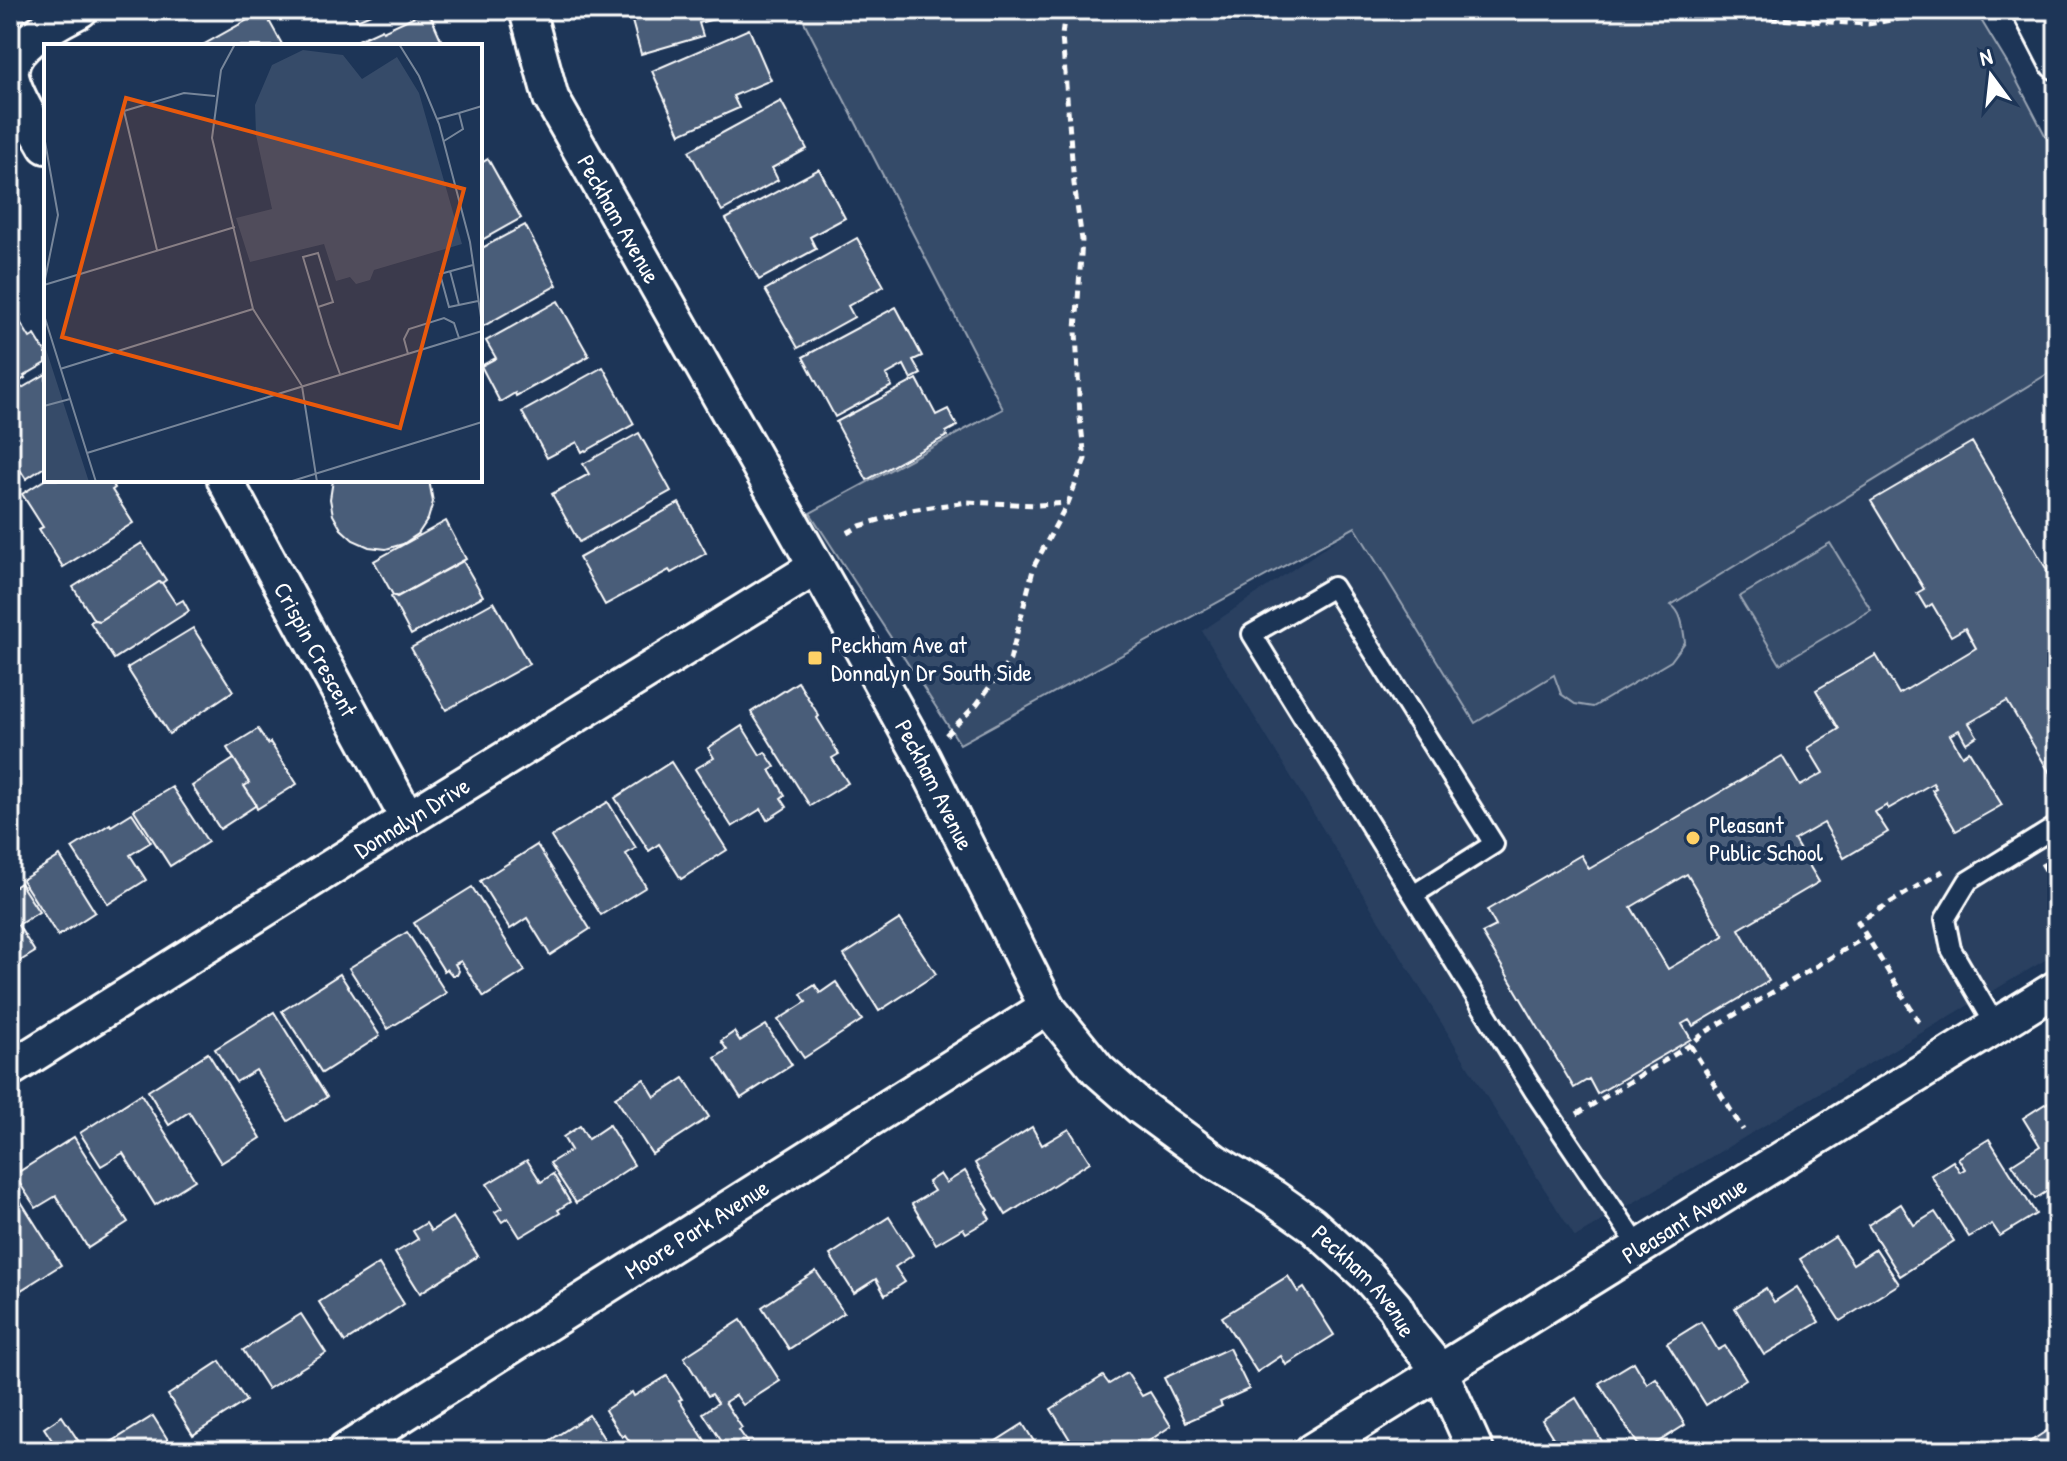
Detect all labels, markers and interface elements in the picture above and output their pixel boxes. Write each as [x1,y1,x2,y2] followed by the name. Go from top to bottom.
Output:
[1951,36,2031,116] north arrow
[1976,41,1996,73] text: N
[44,44,482,482] inset map
[570,149,669,289] street label: Peckham Avenue
[267,576,366,722] street label: Crispin Crescent
[831,628,1032,688] place label: Peckham Ave at Donnalyn Dr South Side
[806,649,824,667] marker: Peckham Ave at Donnalyn Dr South Side
[888,714,982,856] street label: Peckham Avenue
[348,769,476,865] street label: Donnalyn Drive
[1709,808,1823,868] place label: Pleasant Public School
[1684,829,1702,847] marker: Pleasant Public School
[1616,1169,1753,1271] street label: Pleasant Avenue
[618,1171,775,1286] street label: Moore Park Avenue
[1306,1217,1424,1343] street label: Peckham Avenue

